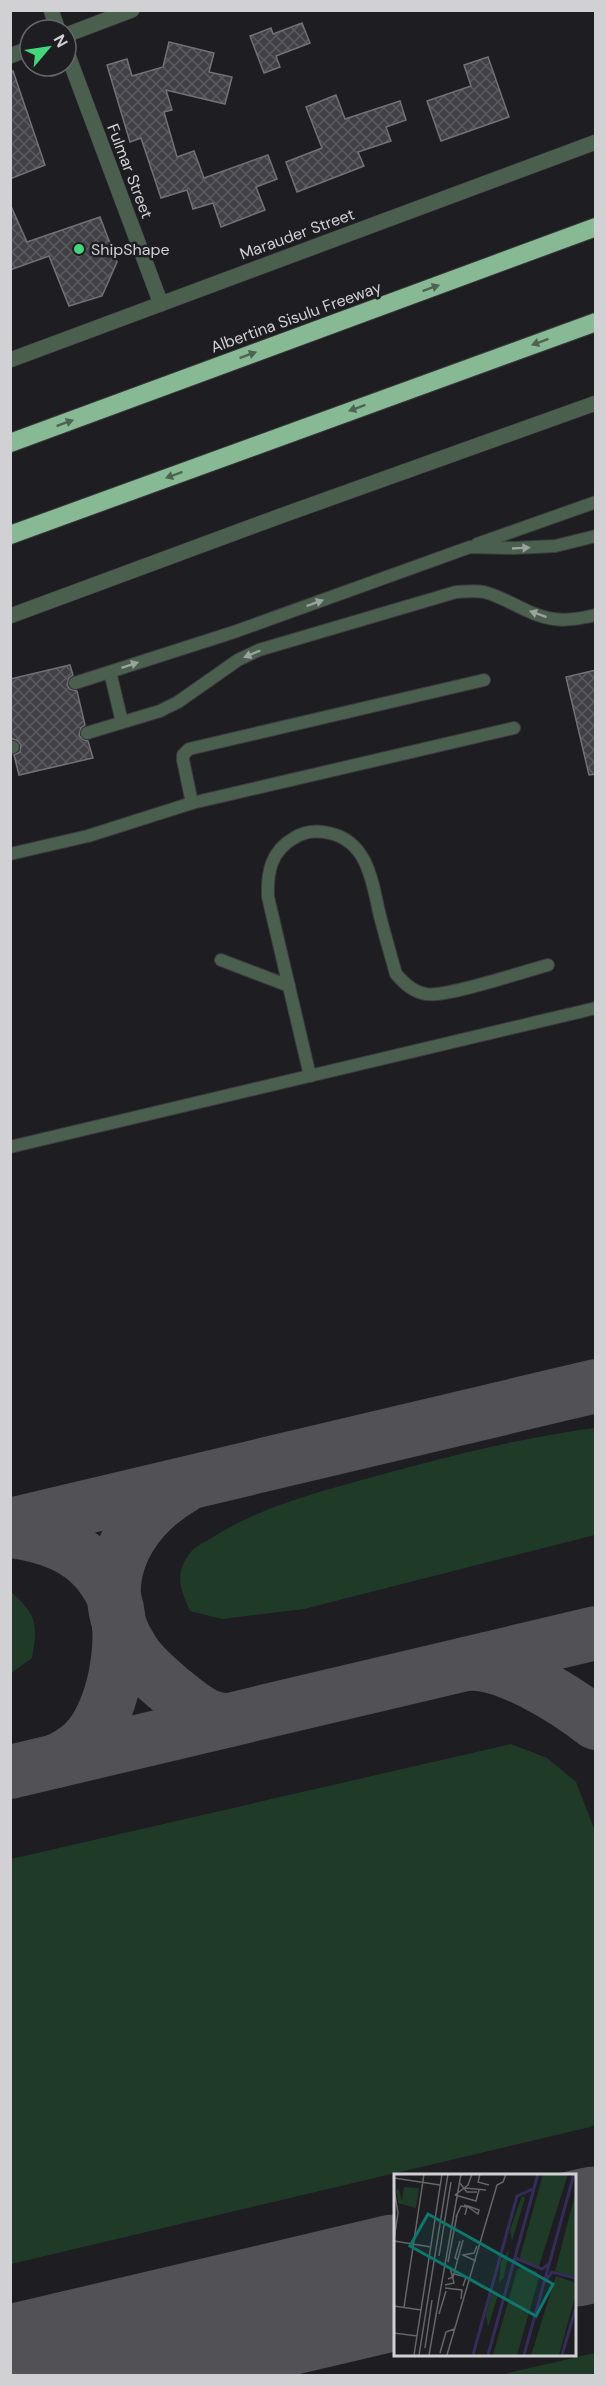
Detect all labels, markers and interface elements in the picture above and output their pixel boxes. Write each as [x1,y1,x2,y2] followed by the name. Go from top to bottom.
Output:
[18,18,78,78] north arrow
[49,31,73,51] text: N
[102,121,158,221] street label: Fulmar Street
[237,204,357,264] street label: Marauder Street
[91,239,170,260] place label: ShipShape
[72,242,86,256] marker: ShipShape
[208,276,384,358] street label: Albertina Sisulu Freeway
[422,282,440,292] one-way arrow
[531,337,549,347] one-way arrow
[239,350,257,359] one-way arrow
[348,404,366,413] one-way arrow
[57,417,75,427] one-way arrow
[165,471,183,481] one-way arrow
[512,543,531,552] one-way arrow
[306,597,324,607] one-way arrow
[529,609,547,619] one-way arrow
[243,649,261,659] one-way arrow
[121,660,139,670] one-way arrow
[394,2174,576,2356] inset map

